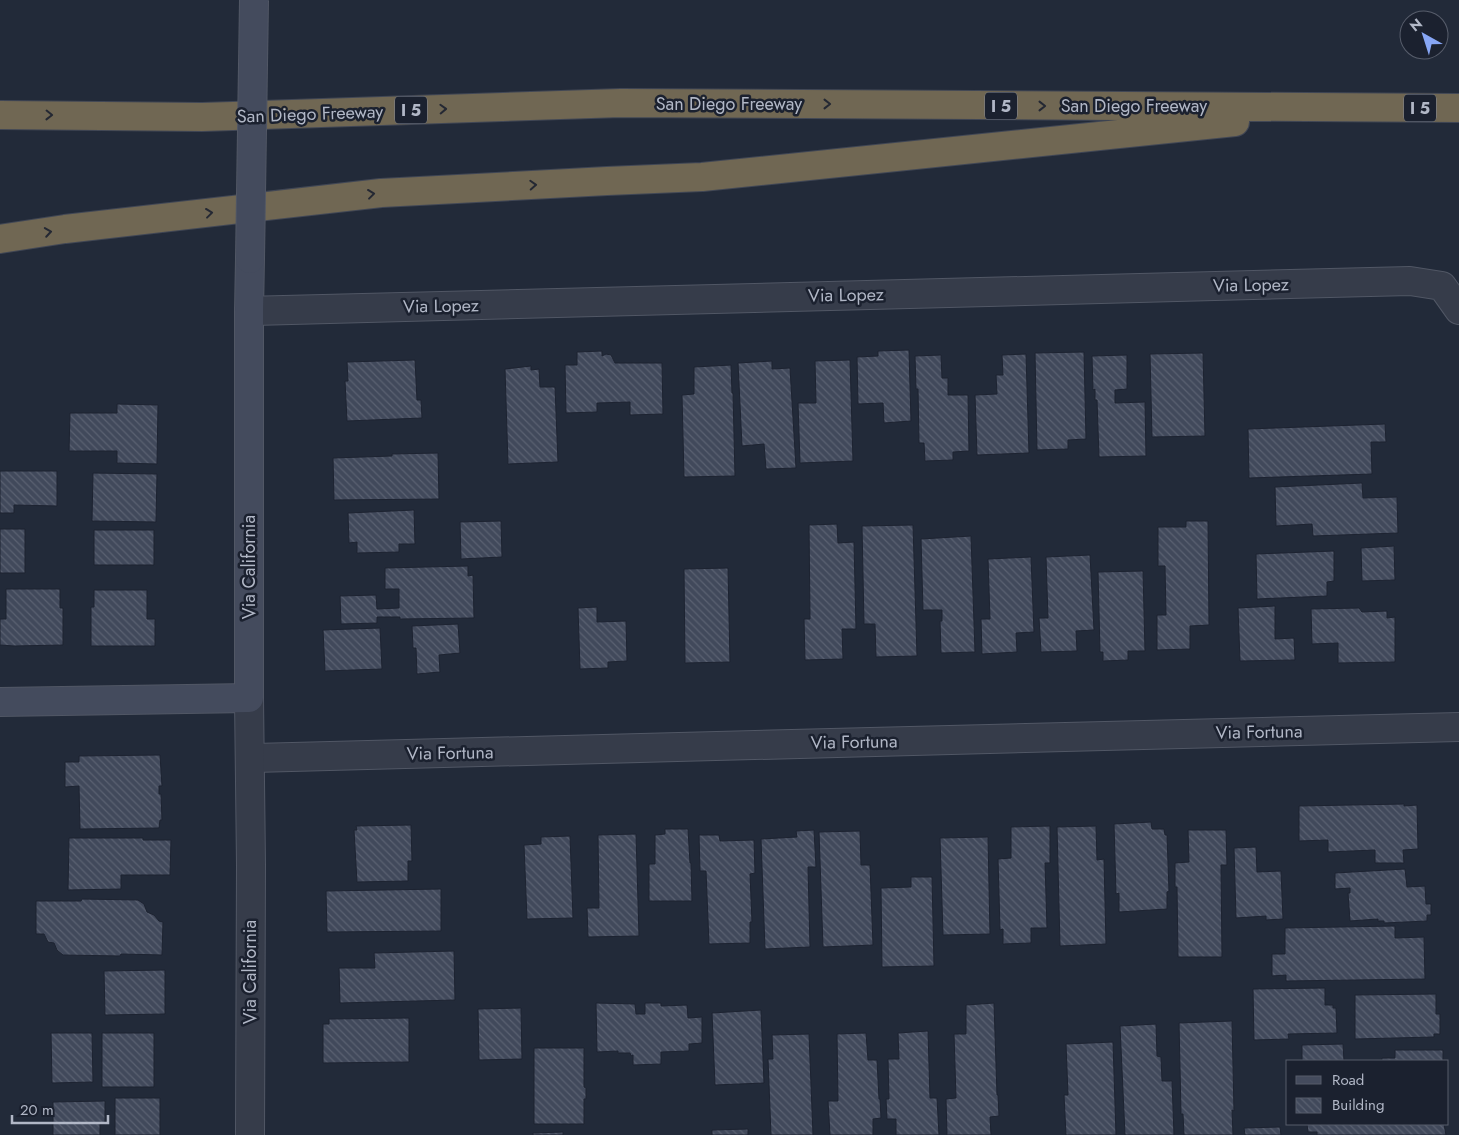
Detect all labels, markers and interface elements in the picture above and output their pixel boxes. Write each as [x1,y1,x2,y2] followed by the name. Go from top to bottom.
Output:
[1399,10,1449,60] north arrow
[1405,14,1426,36] text: N
[656,91,802,117] street label: San Diego Freeway
[985,92,1017,120] road number: I 5
[1061,93,1207,119] street label: San Diego Freeway
[1404,95,1436,122] road number: I 5
[395,96,427,124] road number: I 5
[236,98,384,130] street label: San Diego Freeway
[824,99,831,109] one-way arrow
[1038,101,1046,111] one-way arrow
[440,104,447,114] one-way arrow
[45,110,53,121] one-way arrow
[529,179,537,190] one-way arrow
[367,189,375,200] one-way arrow
[206,208,214,219] one-way arrow
[44,227,53,237] one-way arrow
[1213,271,1290,299] street label: Via Lopez
[808,281,885,309] street label: Via Lopez
[403,292,480,320] street label: Via Lopez
[236,515,262,619] street label: Via California
[1215,718,1303,746] street label: Via Fortuna
[810,728,898,756] street label: Via Fortuna
[406,739,494,767] street label: Via Fortuna
[237,920,263,1024] street label: Via California
[1286,1060,1449,1125] legend
[1332,1069,1364,1091] text: Road
[12,1092,109,1124] scale bar
[1332,1094,1384,1116] text: Building
[20,1099,54,1121] text: 20 m

